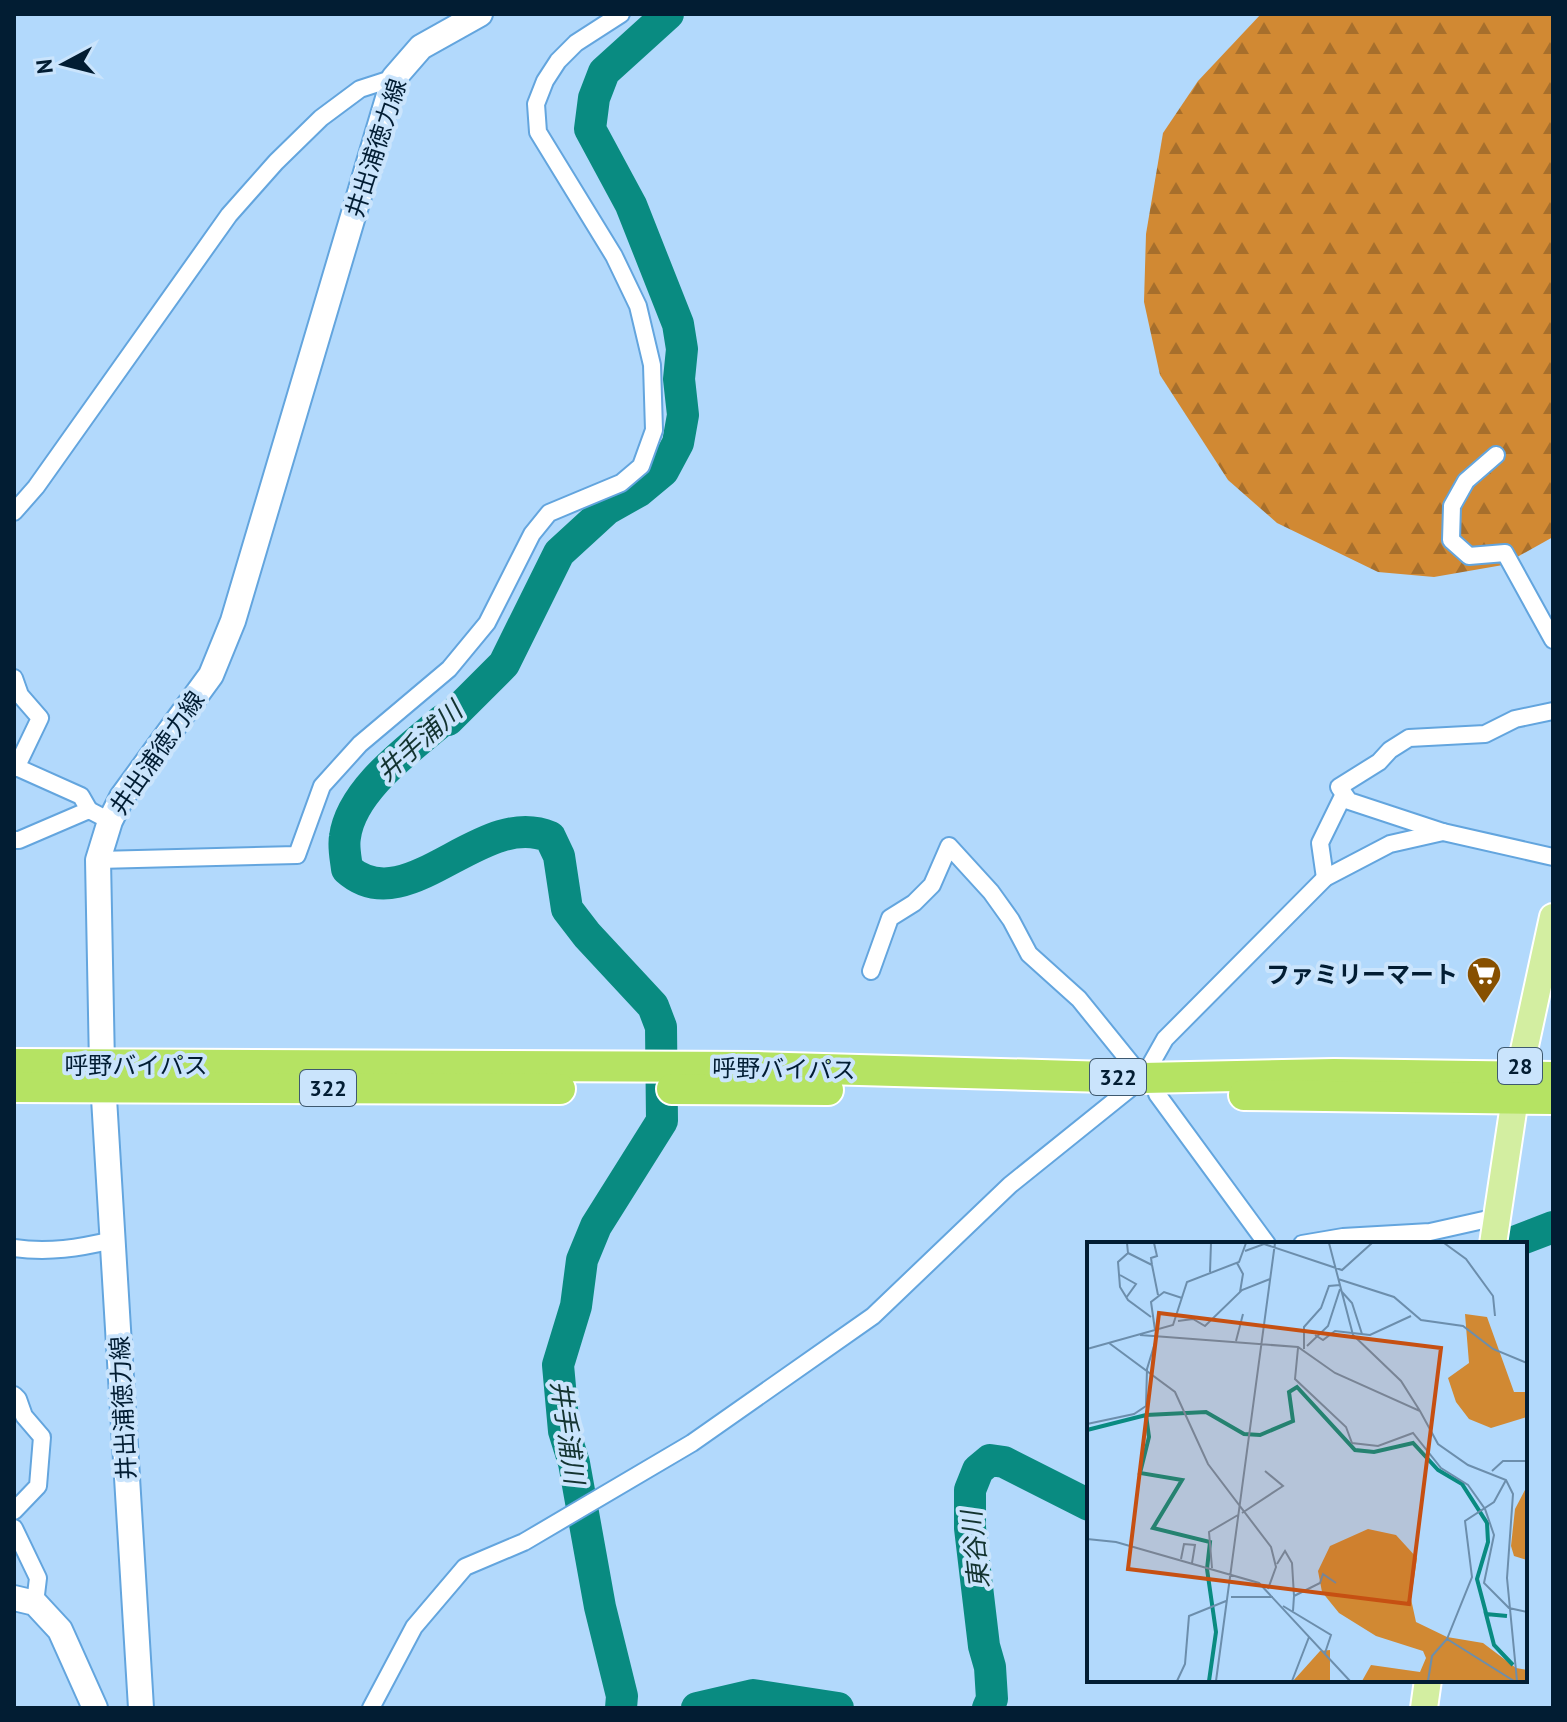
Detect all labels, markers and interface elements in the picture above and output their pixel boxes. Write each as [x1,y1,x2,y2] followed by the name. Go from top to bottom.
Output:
[24,24,104,104] north arrow
[29,58,59,75] text: N
[339,75,413,221] street label: 井出浦徳力線
[103,685,211,821] street label: 井出浦徳力線
[369,692,471,788] water label: 井手浦川
[1465,955,1503,1005] supermarket icon: ファミリーマート
[1266,959,1458,990] place label: ファミリーマート
[1498,1048,1542,1084] road number: 28
[64,1050,208,1081] street label: 呼野バイパス
[712,1052,856,1086] street label: 呼野バイパス
[1090,1059,1146,1095] road number: 322
[300,1070,356,1106] road number: 322
[1087,1242,1527,1682] inset map
[104,1335,142,1481] street label: 井出浦徳力線
[544,1378,592,1489] water label: 井手浦川
[954,1507,995,1591] water label: 東谷川

